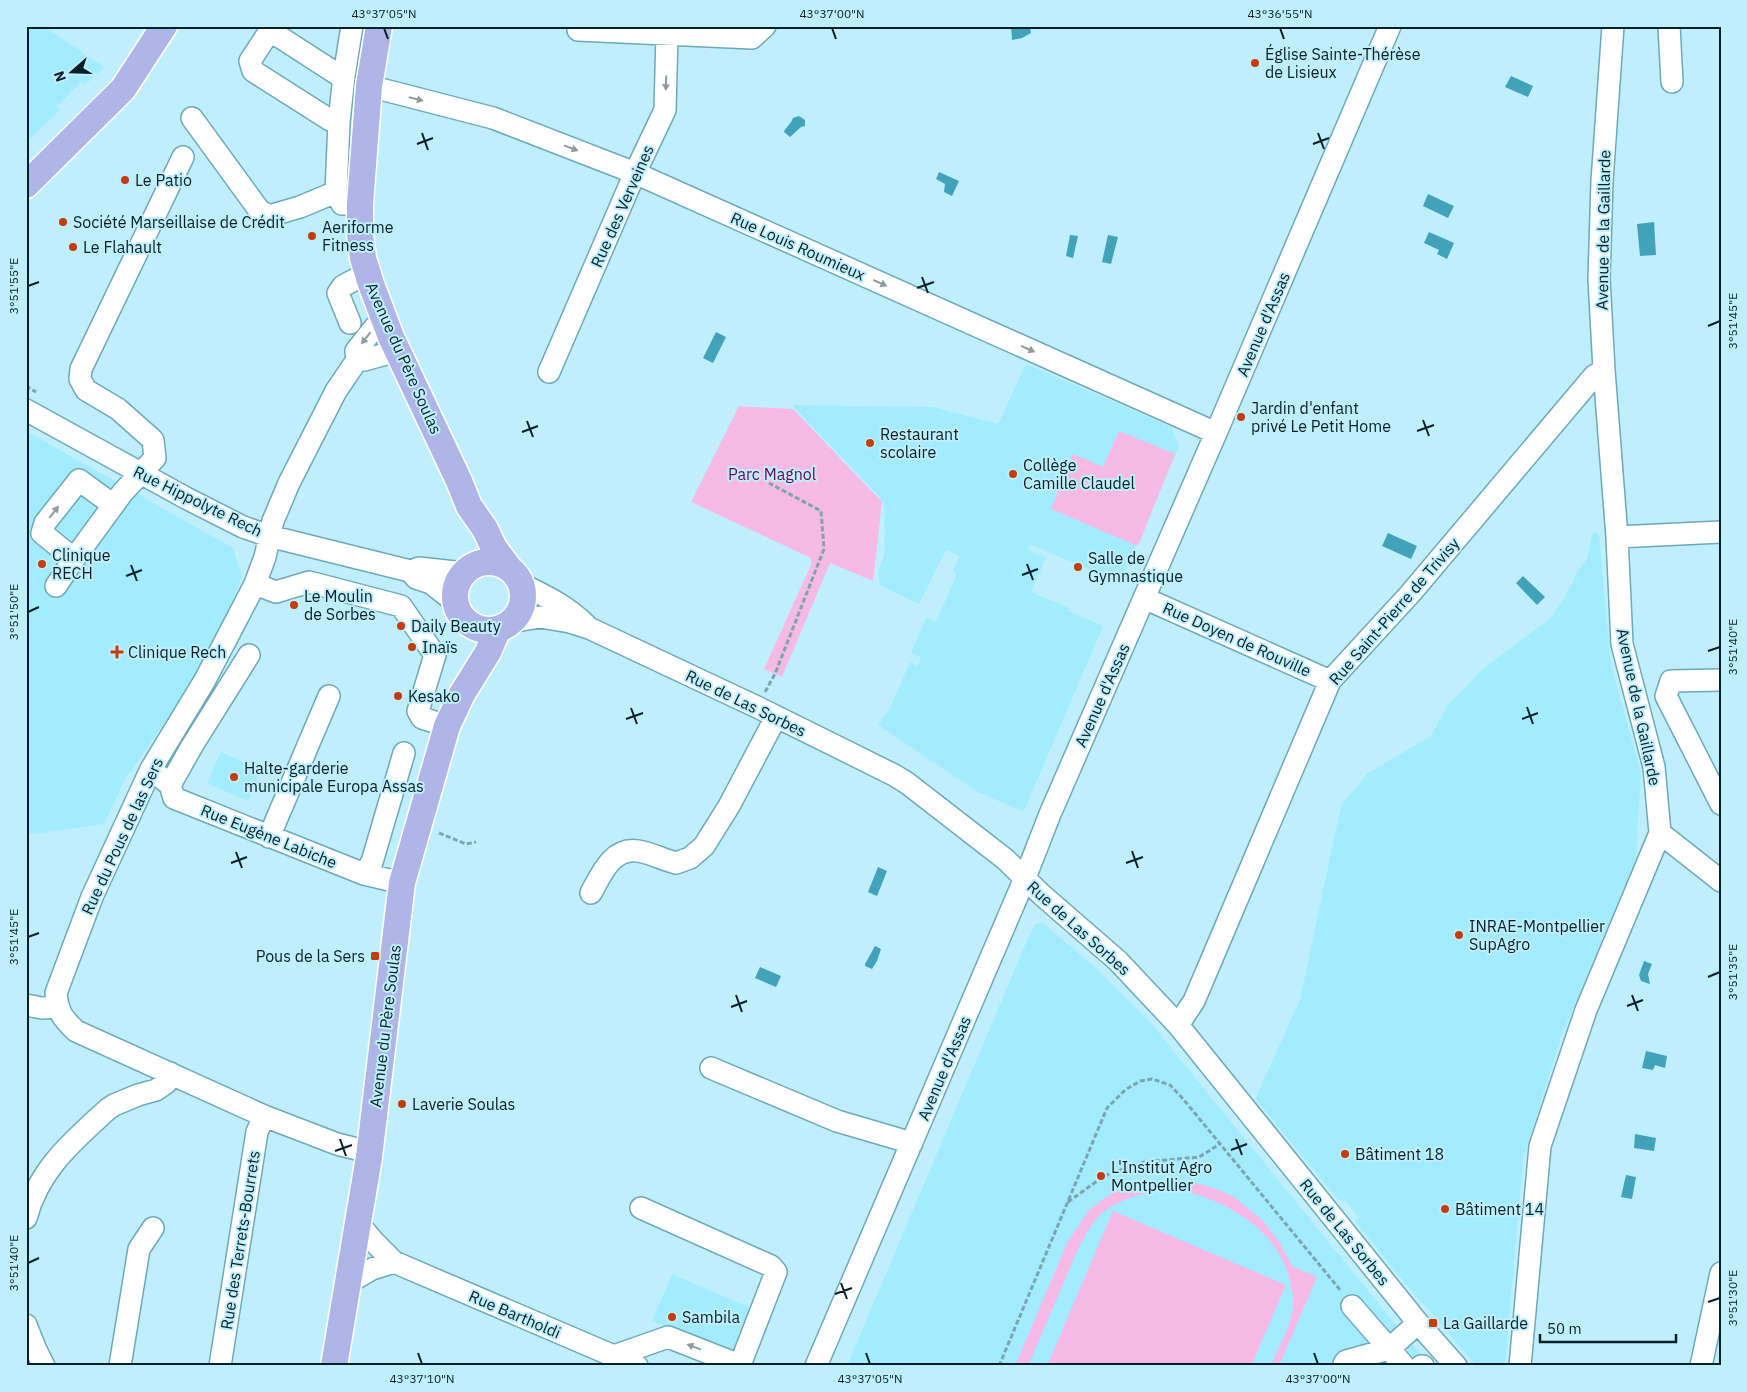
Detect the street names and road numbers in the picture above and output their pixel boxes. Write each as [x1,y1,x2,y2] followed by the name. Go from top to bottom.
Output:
[586,142,658,270] street label: Rue des Verveines
[1592,149,1614,310] street label: Avenue de la Gaillarde
[728,207,868,285] street label: Rue Louis Roumieux
[1232,269,1294,379] street label: Avenue d'Assas
[362,279,446,437] street label: Avenue du Père Soulas
[130,461,266,541] street label: Rue Hippolyte Rech
[1325,533,1463,689] street label: Rue Saint-Pierre de Trivisy
[1160,597,1314,681] street label: Rue Doyen de Rouville
[1613,626,1665,788] street label: Avenue de la Gaillarde
[1070,640,1134,750] street label: Avenue d'Assas
[682,665,810,741] street label: Rue de Las Sorbes
[77,754,167,918] street label: Rue du Pous de las Sers
[198,800,340,872] street label: Rue Eugène Labiche
[1023,876,1135,980] street label: Rue de Las Sorbes
[365,943,405,1109] street label: Avenue du Père Soulas
[913,1013,975,1123] street label: Avenue d'Assas
[216,1149,264,1331] street label: Rue des Terrets-Bourrets
[1296,1174,1394,1290] street label: Rue de Las Sorbes
[466,1286,564,1342] street label: Rue Bartholdi

